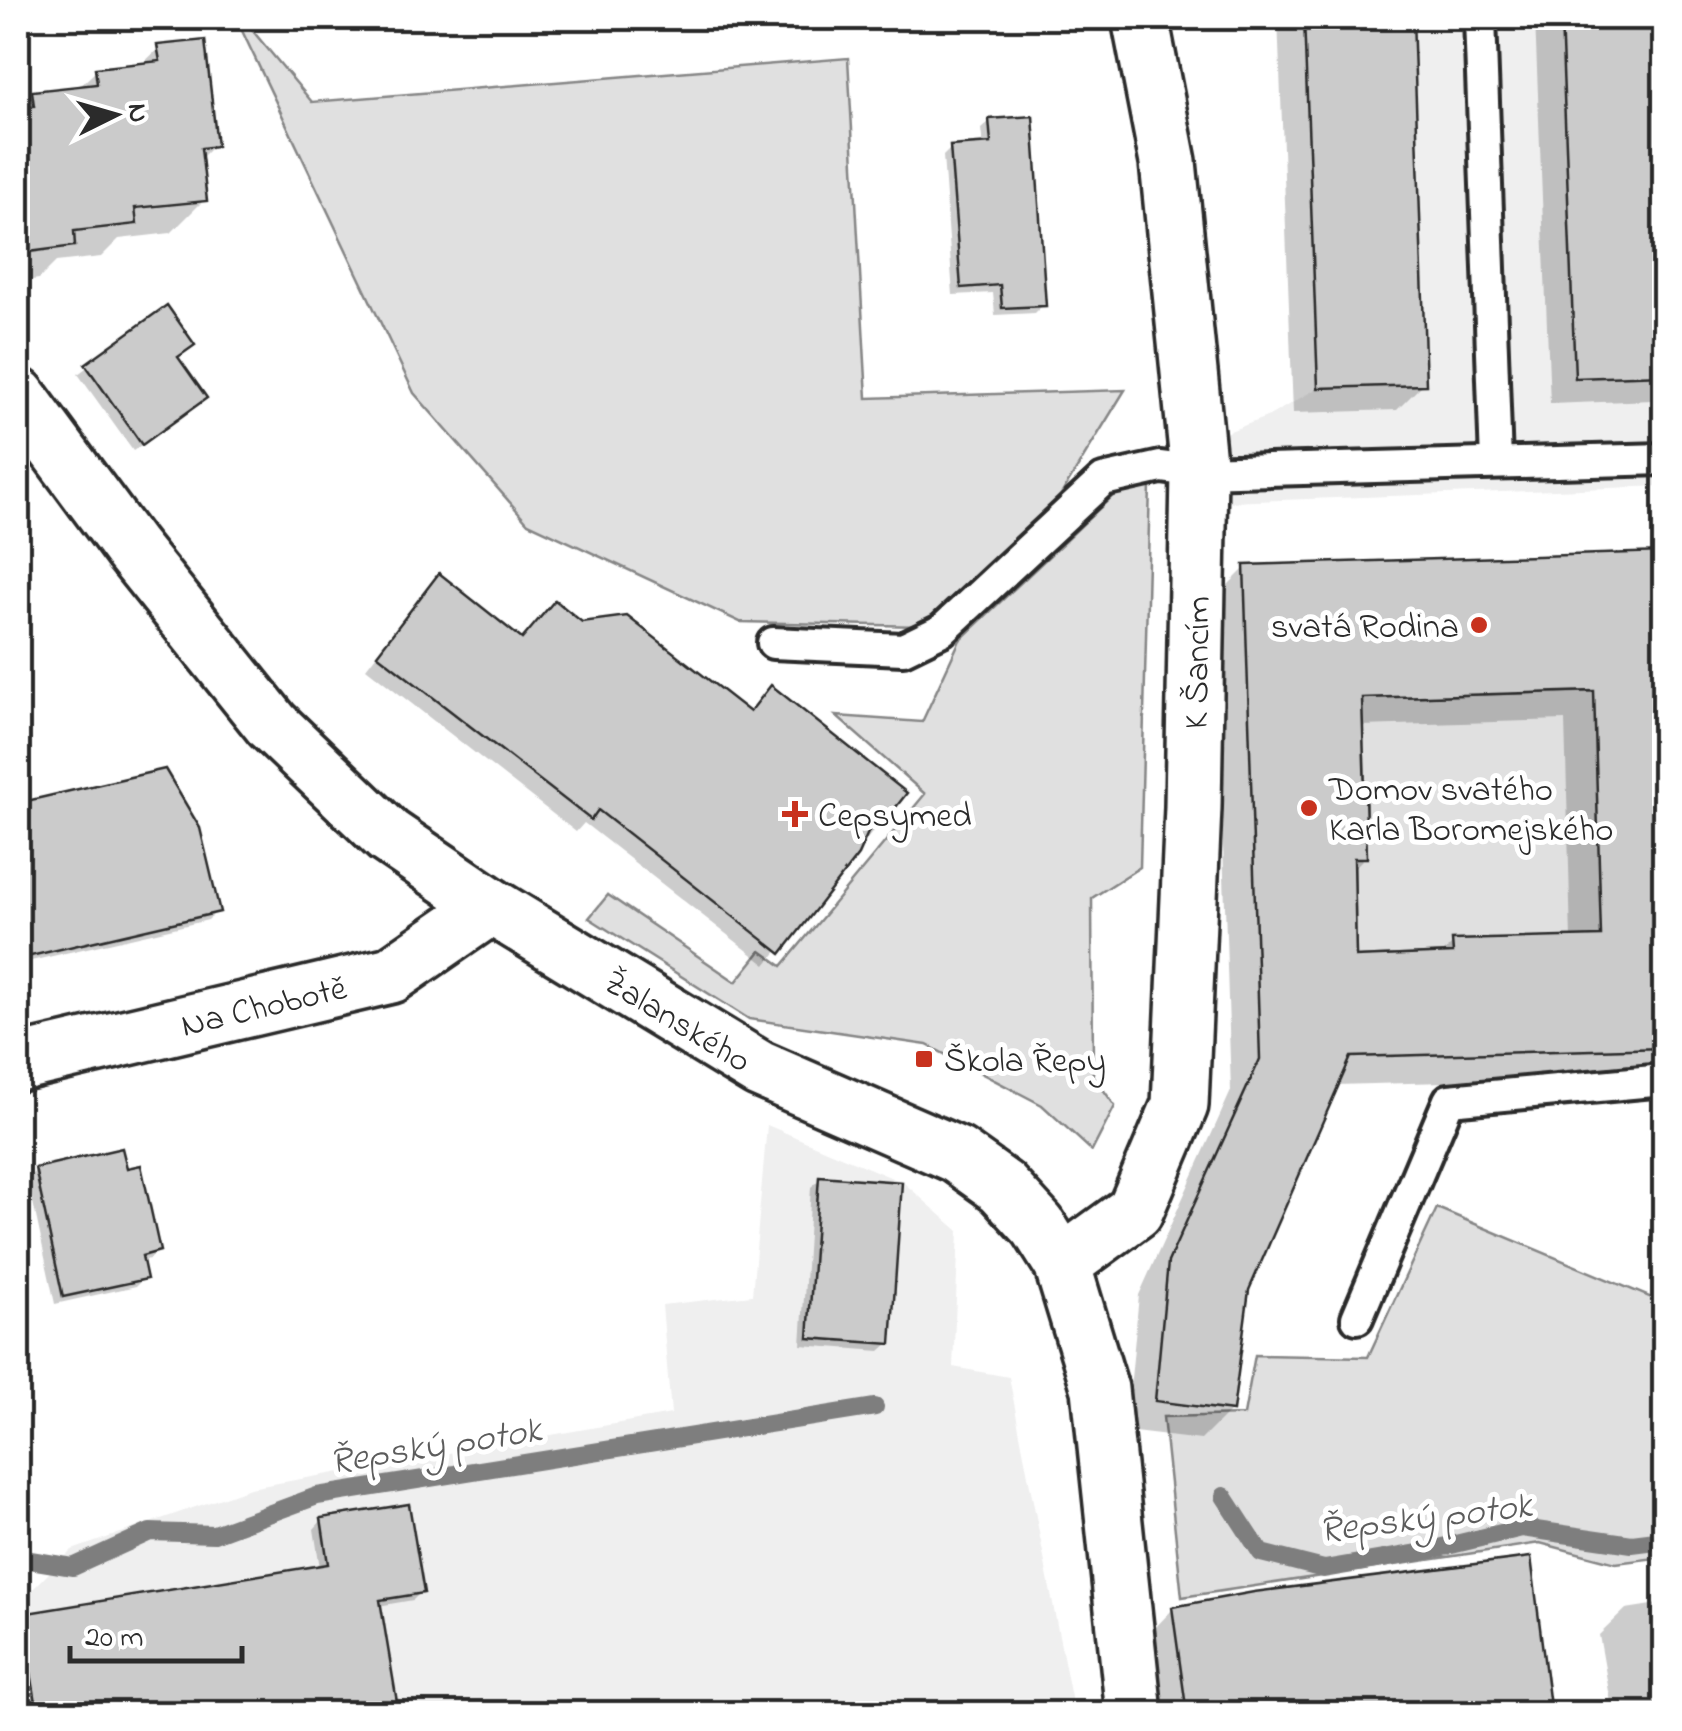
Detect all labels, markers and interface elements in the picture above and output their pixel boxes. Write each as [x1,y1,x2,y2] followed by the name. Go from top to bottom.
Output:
[65,65,165,165] north arrow
[115,102,158,124] text: N
[1172,596,1226,730] street label: K Šancím
[1271,603,1459,654] place label: svatá Rodina
[1468,614,1490,636] marker: svatá Rodina
[1328,766,1614,857] place label: Domov svatého Karla Boromejského
[818,792,972,843] place label: Cepsymed
[1298,797,1320,819] marker: Domov svatého Karla Boromejského
[782,801,808,827] marker: Cepsymed
[593,958,760,1087] street label: Žalanského
[176,964,352,1053] street label: Na Chobotě
[944,1037,1106,1088] place label: Škola Řepy
[913,1048,935,1070] marker: Škola Řepy
[326,1403,547,1492] water label: Řepský potok
[1316,1479,1536,1561] water label: Řepský potok
[70,1601,242,1663] scale bar
[85,1617,144,1661] text: 20 m

